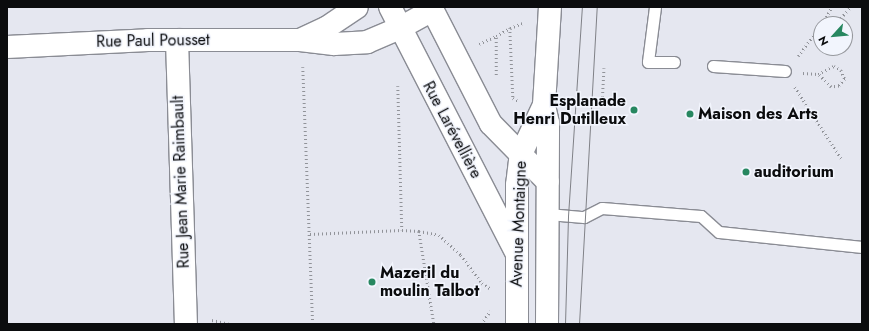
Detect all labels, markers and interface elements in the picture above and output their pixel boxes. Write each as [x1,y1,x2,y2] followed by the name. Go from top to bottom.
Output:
[813,16,853,56] north arrow
[96,30,210,52] street label: Rue Paul Pousset
[814,33,832,49] text: N
[418,78,486,182] street label: Rue Larévellière
[513,91,626,129] place label: Esplanade Henri Dutilleux
[168,95,194,269] street label: Rue Jean Marie Raimbault
[698,104,818,124] place label: Maison des Arts
[629,105,639,115] marker: Esplanade Henri Dutilleux
[685,109,695,119] marker: Maison des Arts
[507,161,531,287] street label: Avenue Montaigne
[754,162,834,182] place label: auditorium
[741,167,751,177] marker: auditorium
[380,263,479,301] place label: Mazeril du moulin Talbot
[367,277,377,287] marker: Mazeril du moulin Talbot

